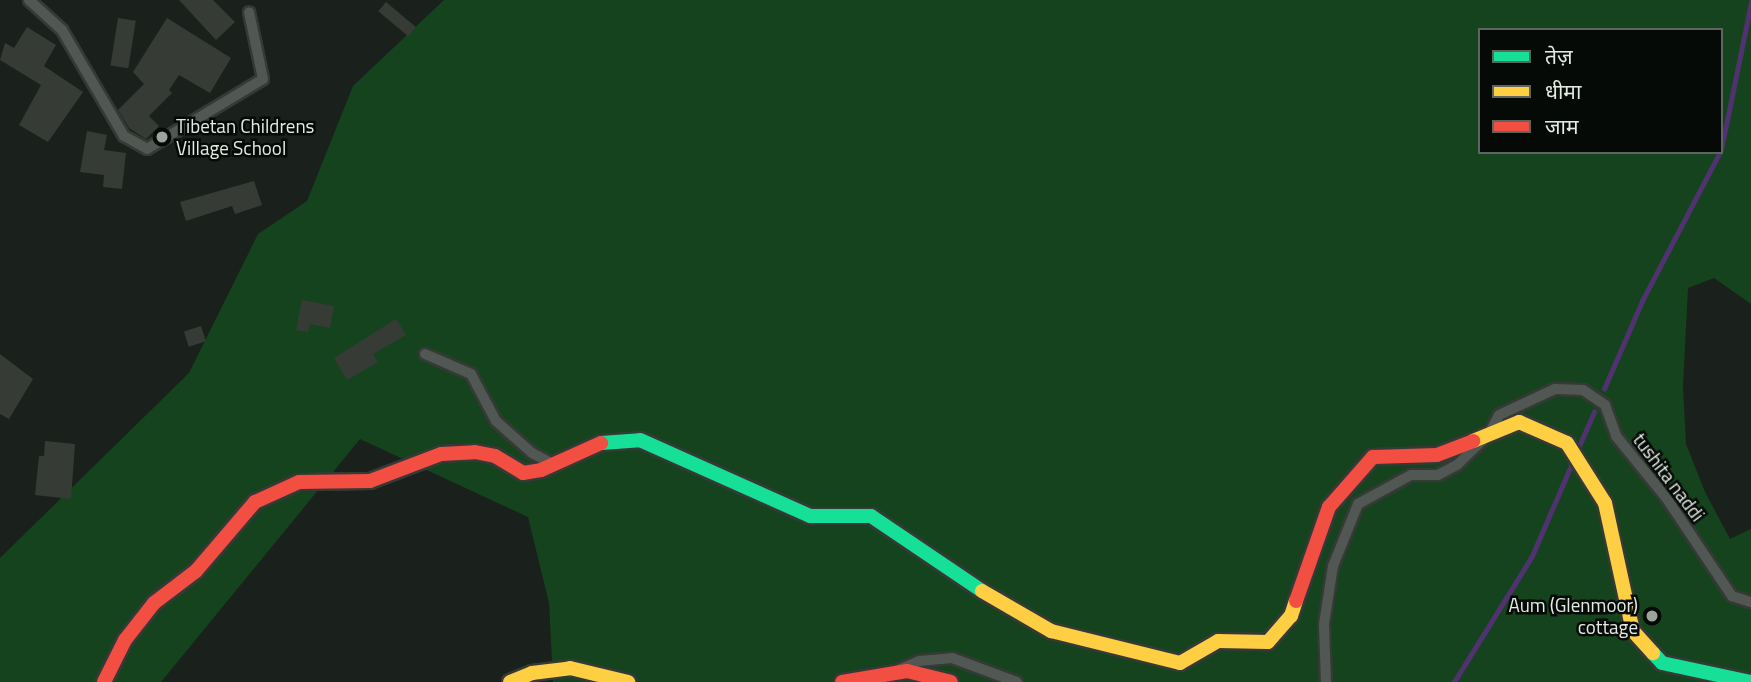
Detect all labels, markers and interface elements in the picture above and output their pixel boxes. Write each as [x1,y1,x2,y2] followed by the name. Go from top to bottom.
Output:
[1478,28,1723,154] legend
[1545,40,1573,72] text: तेज़
[1545,75,1581,107] text: धीमा
[1545,110,1579,142] text: जाम
[176,115,314,159] place label: Tibetan Childrens Village School
[154,129,170,145] marker: Tibetan Childrens Village School
[1629,428,1709,526] street label: tushita naddi
[1508,594,1638,638] place label: Aum (Glenmoor) cottage
[1644,608,1660,624] marker: Aum (Glenmoor) cottage

